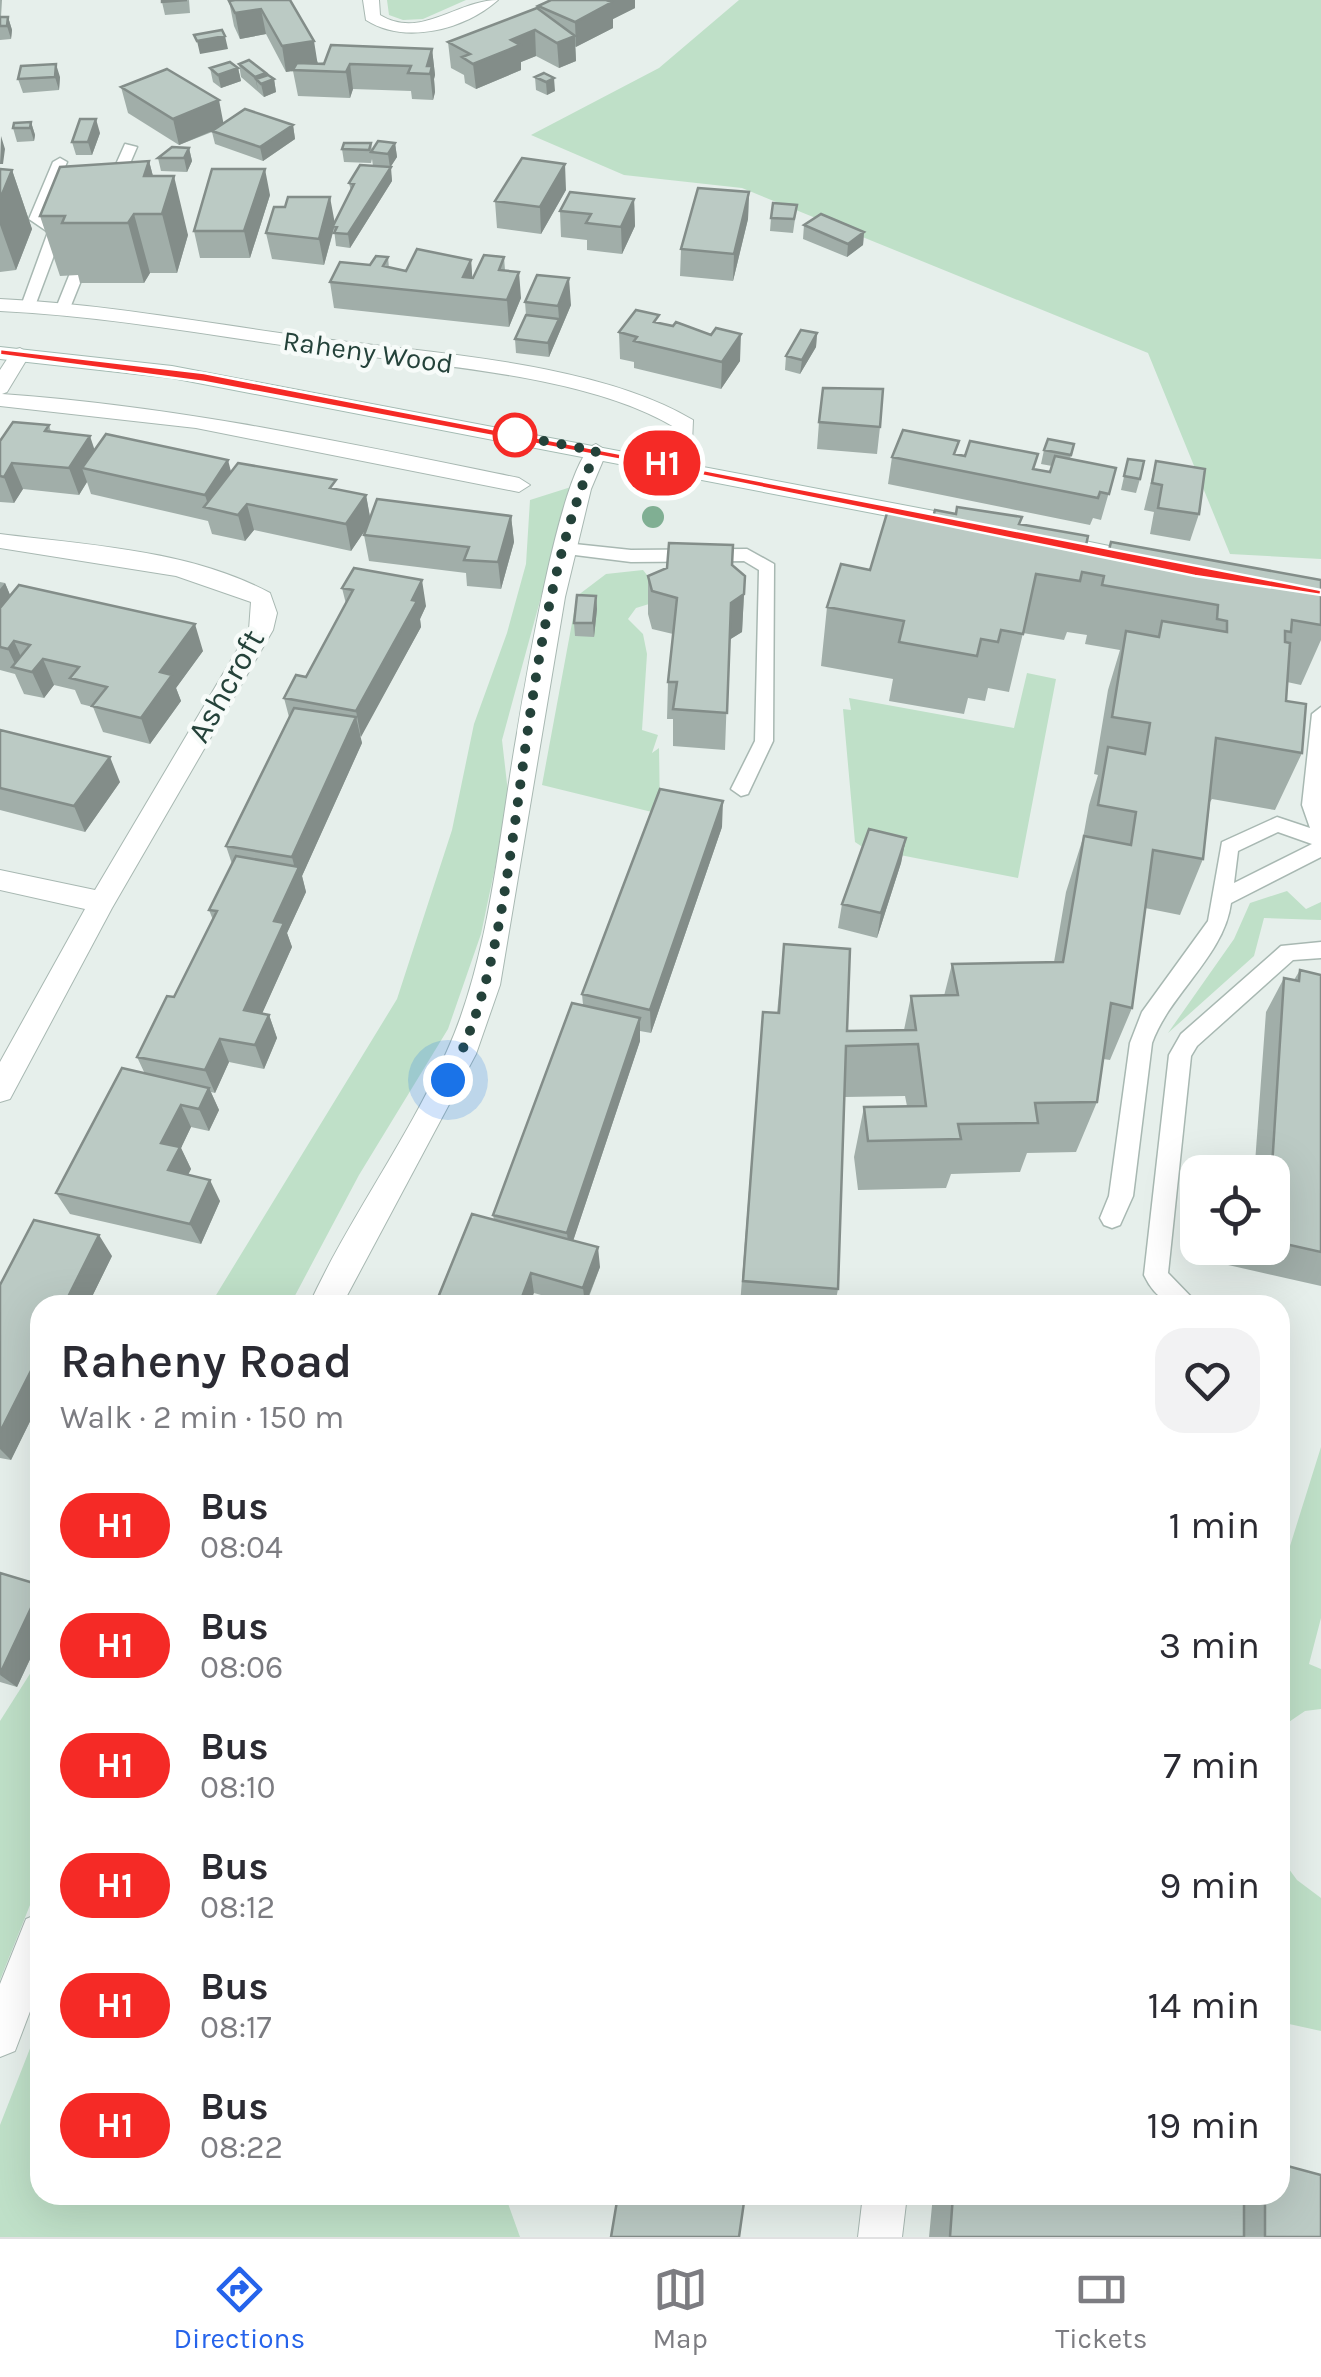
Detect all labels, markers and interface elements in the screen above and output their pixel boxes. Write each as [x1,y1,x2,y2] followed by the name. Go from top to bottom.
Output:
[281,324,455,380] street label: Raheny Wood
[494,414,536,456] unlabelled marker
[617,430,707,496] line badge: H1
[643,443,681,484] text: H1
[180,623,272,749] street label: Ashcroft
[423,1055,473,1105] your location
[1180,1155,1290,1265] map controls
[1180,1155,1290,1265] button: locate
[1155,1328,1260,1433] button: heart
[60,1333,352,1389] text: Raheny Road
[60,1399,344,1436] text: Walk · 2 min · 150 m
[200,1484,269,1529] text: Bus
[1169,1503,1260,1548] text: 1 min
[96,1505,134,1546] text: H1
[200,1529,283,1566] text: 08:04
[200,1604,269,1649] text: Bus
[1159,1623,1260,1668] text: 3 min
[96,1625,134,1666] text: H1
[200,1649,283,1686] text: 08:06
[200,1724,269,1769] text: Bus
[1163,1743,1260,1788] text: 7 min
[96,1745,134,1786] text: H1
[200,1769,276,1806] text: 08:10
[200,1844,269,1889] text: Bus
[1159,1863,1260,1908] text: 9 min
[96,1865,134,1906] text: H1
[200,1889,275,1926] text: 08:12
[200,1964,269,2009] text: Bus
[1147,1983,1260,2028] text: 14 min
[96,1985,134,2026] text: H1
[200,2009,272,2046] text: 08:17
[200,2084,269,2129] text: Bus
[1147,2103,1260,2148] text: 19 min
[96,2105,134,2146] text: H1
[200,2129,283,2166] text: 08:22
[174,2262,305,2355] tab: Directions
[652,2262,708,2355] tab: Map
[1055,2262,1147,2355] tab: Tickets

